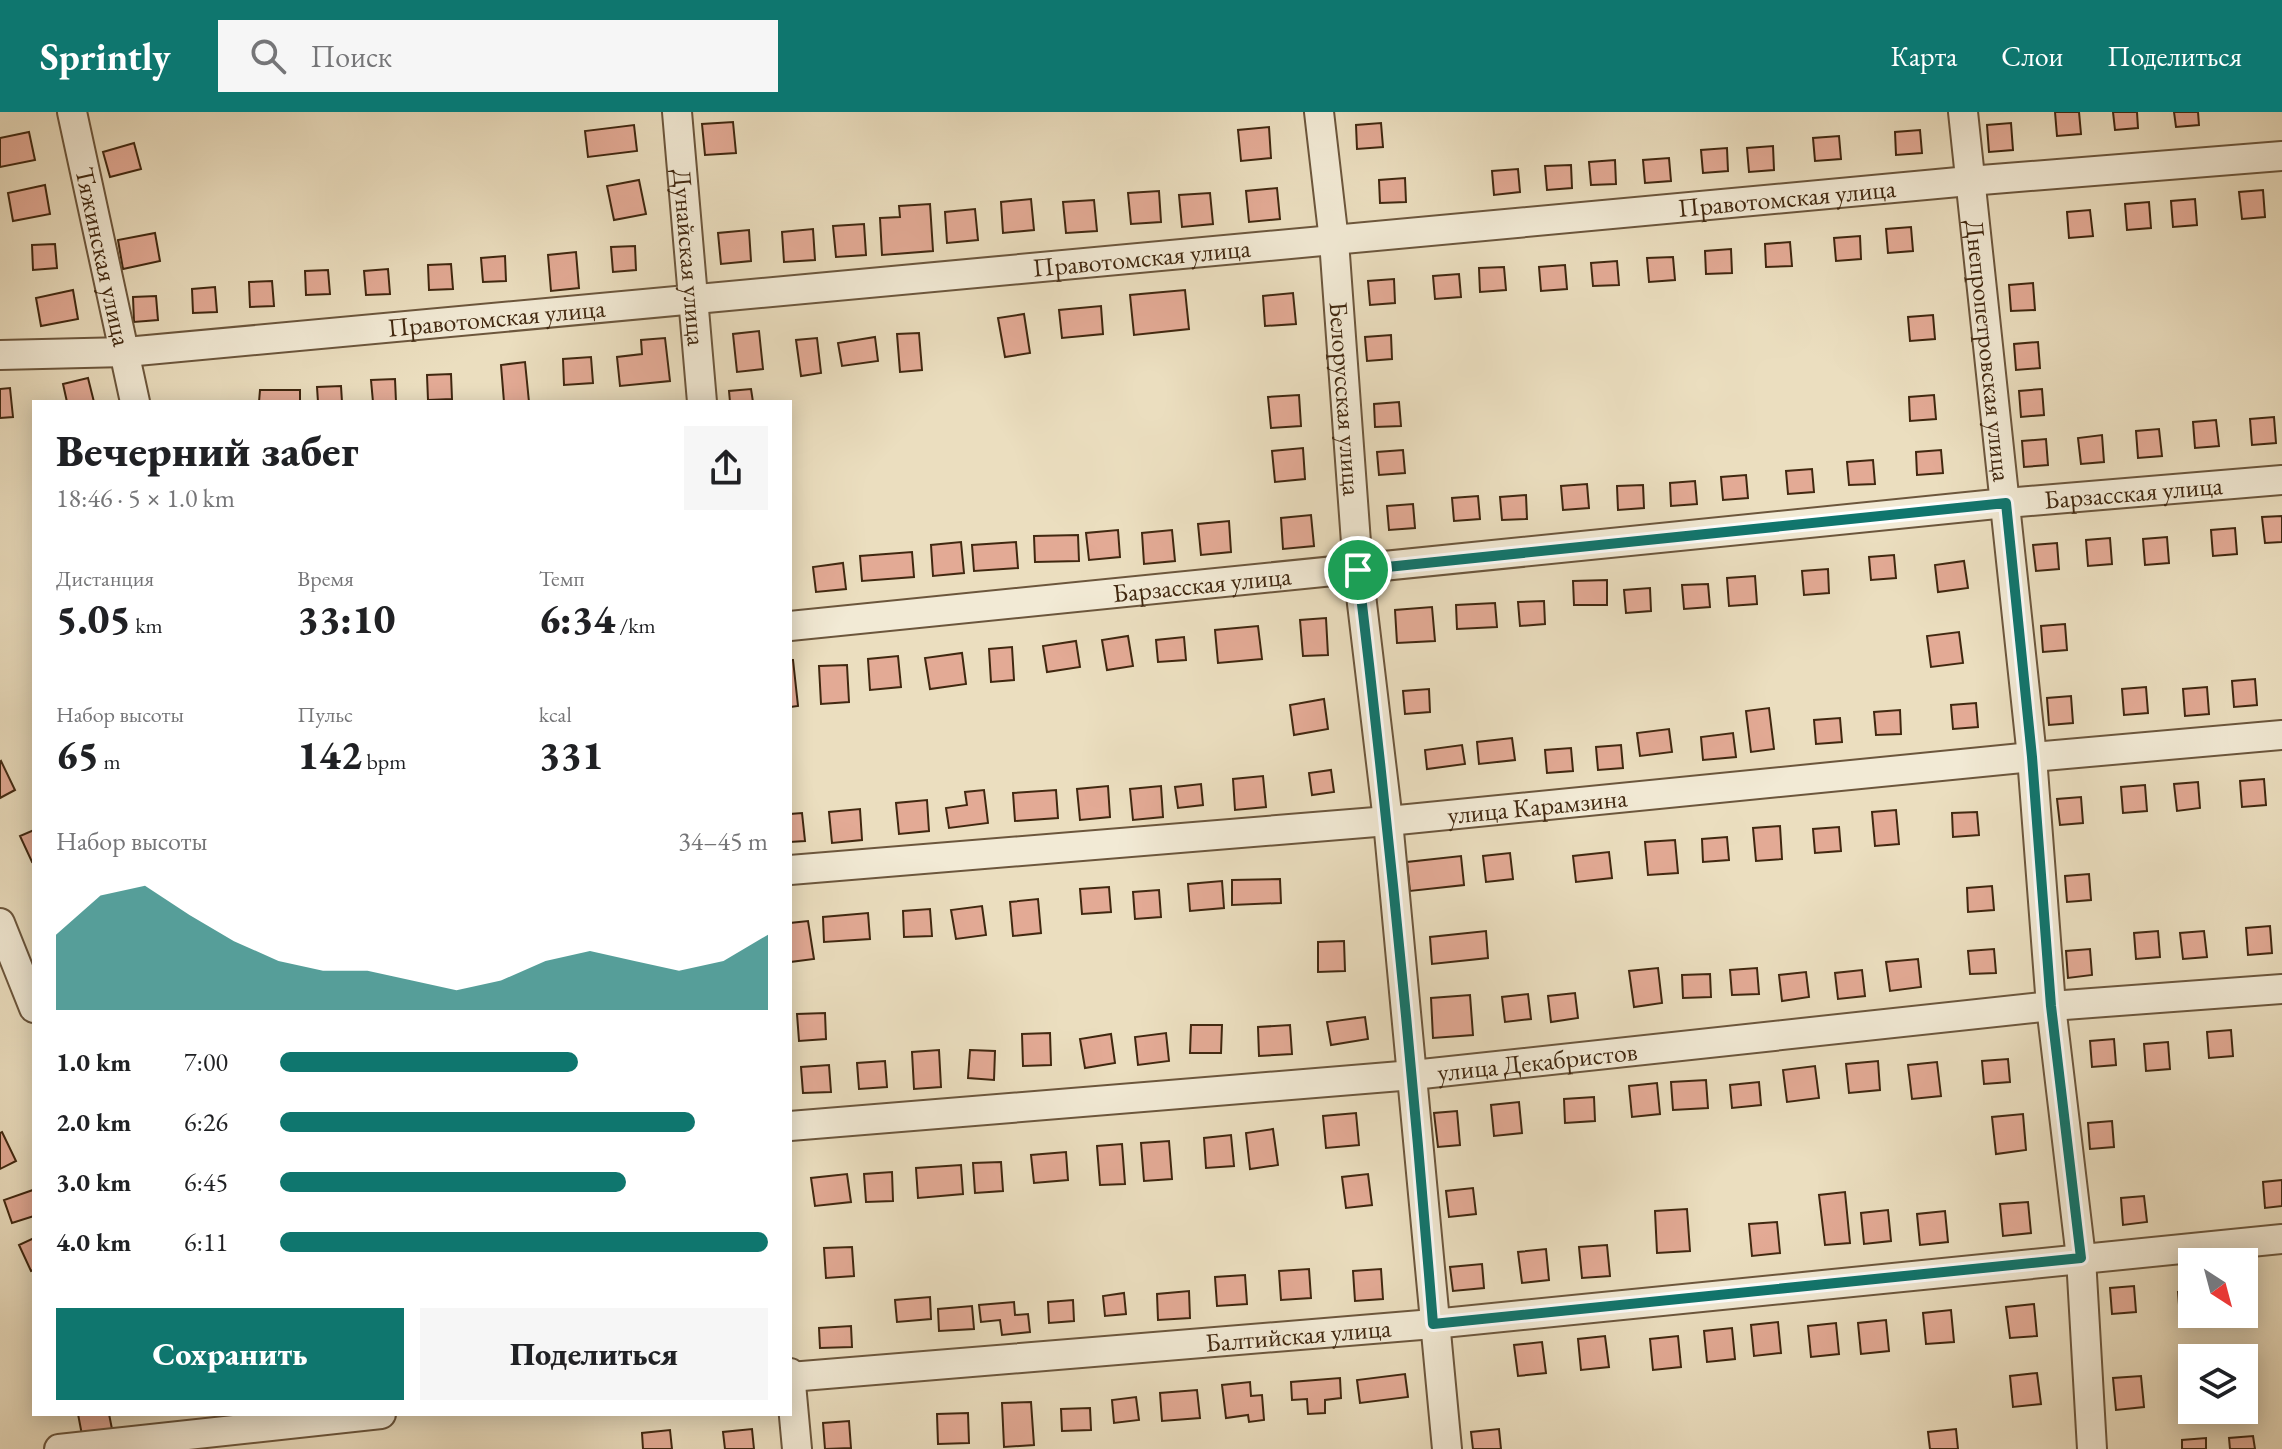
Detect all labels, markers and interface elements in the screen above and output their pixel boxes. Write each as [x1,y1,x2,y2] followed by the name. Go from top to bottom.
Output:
[218,20,778,92] search box
[40,32,170,81] text: Sprintly
[246,34,290,78] icon: search
[310,37,392,76] text: Поиск
[1890,38,1957,74] text: Карта
[2001,38,2063,74] text: Слои
[2107,38,2242,74] text: Поделиться
[67,164,140,350] street label: Тяжинская улица
[665,168,714,348] street label: Дунайская улица
[1676,171,1898,225] street label: Правотомская улица
[1958,218,2019,484] street label: Днепропетровская улица
[1031,231,1253,285] street label: Правотомская улица
[386,291,607,345] street label: Правотомская улица
[1321,300,1370,498] street label: Белорусская улица
[56,422,359,479] text: Вечерний забег
[684,426,768,510] button: share
[2043,468,2225,517] street label: Барзасская улица
[56,481,235,515] text: 18:46 · 5 × 1.0 km
[1324,536,1392,604] pin
[1336,548,1380,592] icon: arrive
[1111,558,1293,610] street label: Барзасская улица
[56,564,154,593] text: Дистанция
[297,564,354,593] text: Время
[539,564,584,593] text: Темп
[56,593,131,645] text: 5.05
[297,593,395,645] text: 33:10
[539,593,615,645] text: 6:34
[131,611,163,640] text: km
[615,611,656,640] text: /km
[56,700,184,729] text: Набор высоты
[297,700,353,729] text: Пульс
[539,700,572,729] text: kcal
[56,729,99,781] text: 65
[297,729,362,781] text: 142
[539,729,603,781] text: 331
[99,747,121,776] text: m
[362,747,406,776] text: bpm
[1446,780,1629,832] street label: улица Карамзина
[56,824,207,858] text: Набор высоты
[678,824,768,858] text: 34–45 m
[1435,1034,1639,1089] street label: улица Декабристов
[56,1045,131,1079] text: 1.0 km
[184,1045,228,1079] text: 7:00
[56,1105,131,1139] text: 2.0 km
[184,1105,228,1139] text: 6:26
[56,1165,131,1199] text: 3.0 km
[184,1165,228,1199] text: 6:45
[56,1225,131,1259] text: 4.0 km
[184,1225,228,1259] text: 6:11
[2178,1248,2258,1328] north arrow
[2178,1248,2258,1424] map controls
[56,1308,404,1400] button: Сохранить
[420,1308,768,1400] button: Поделиться
[1204,1310,1393,1360] street label: Балтийская улица
[2178,1344,2258,1424] button: layers

